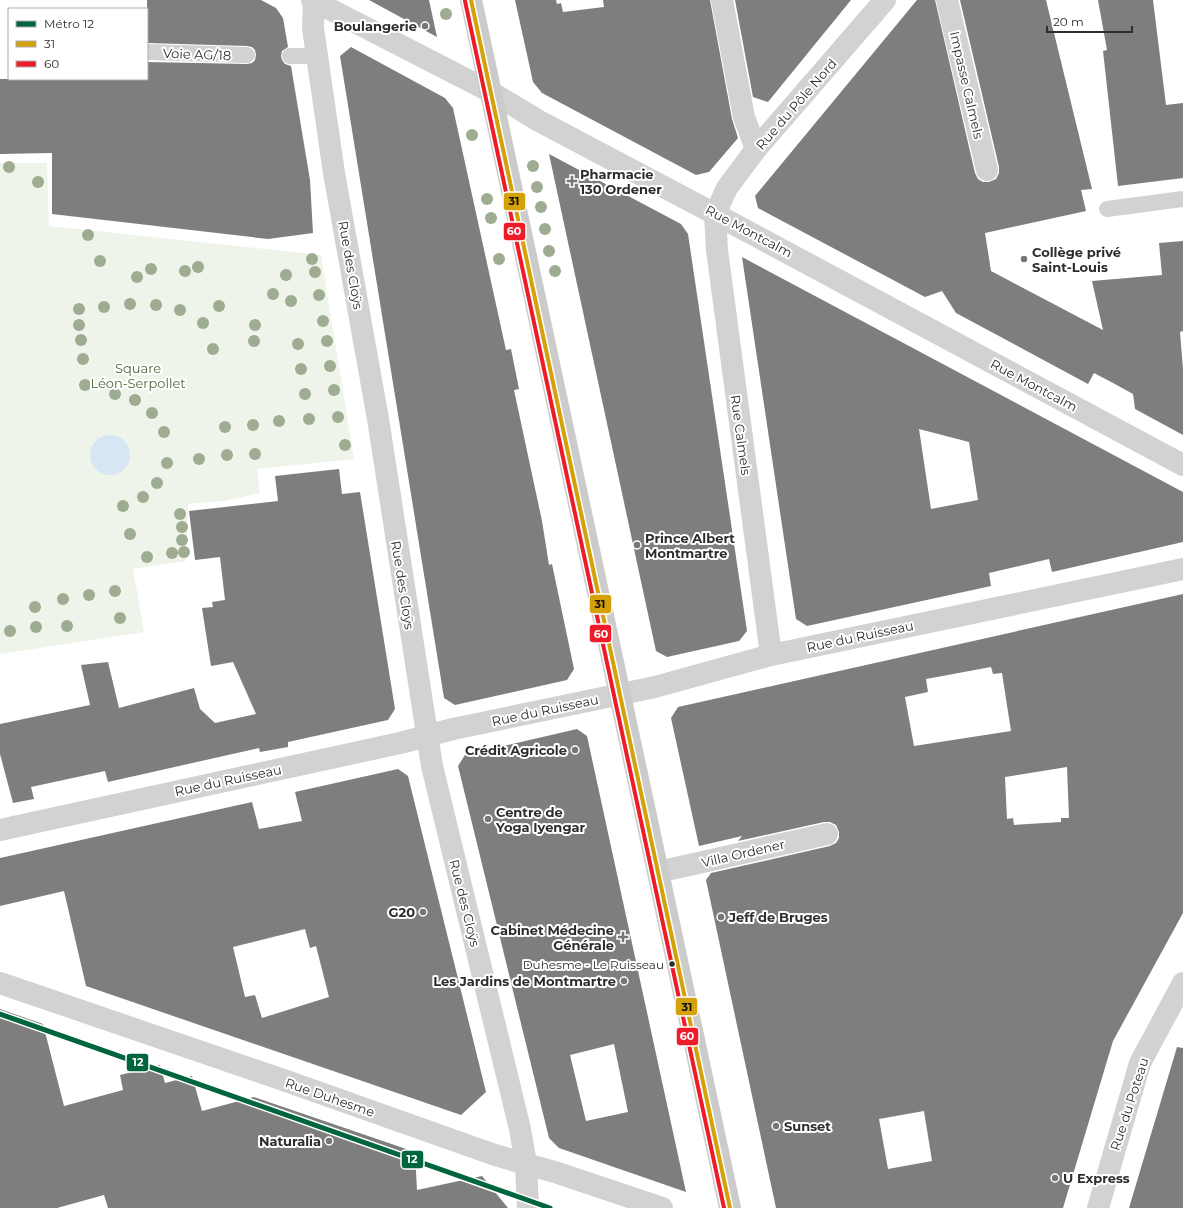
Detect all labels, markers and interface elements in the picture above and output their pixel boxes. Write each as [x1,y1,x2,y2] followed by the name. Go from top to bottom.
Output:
[8,8,148,80] legend
[1047,8,1132,34] scale bar
[1053,14,1084,29] text: 20 m
[44,16,94,31] text: Métro 12
[334,18,417,34] place label: Boulangerie
[420,21,430,31] marker: Boulangerie
[947,30,987,140] street label: Impasse Calmels
[44,36,55,51] text: 31
[163,45,231,63] street label: Voie AG/18
[752,55,840,153] street label: Rue du Pôle Nord
[44,56,59,71] text: 60
[580,166,662,197] place label: Pharmacie 130 Ordener
[567,176,577,186] marker: Pharmacie 130 Ordener
[503,192,526,211] line badge: 31
[508,194,519,208] text: 31
[703,201,795,261] street label: Rue Montcalm
[335,219,367,311] street label: Rue des Cloÿs
[503,222,526,241] line badge: 60
[507,224,522,238] text: 60
[1032,244,1121,275] place label: Collège privé Saint-Louis
[1019,254,1029,264] marker: Collège privé Saint-Louis
[988,355,1080,415] street label: Rue Montcalm
[90,360,186,391] park label: Square Léon-Serpollet
[727,394,755,476] street label: Rue Calmels
[645,530,735,561] place label: Prince Albert Montmartre
[388,539,418,631] street label: Rue des Cloÿs
[632,540,642,550] marker: Prince Albert Montmartre
[589,594,612,614] line badge: 31
[594,597,605,611] text: 31
[805,617,915,655] street label: Rue du Ruisseau
[589,624,612,643] line badge: 60
[594,627,609,641] text: 60
[490,691,600,729] street label: Rue du Ruisseau
[465,742,567,758] place label: Crédit Agricole
[570,745,580,755] marker: Crédit Agricole
[173,761,283,799] street label: Rue du Ruisseau
[495,804,586,835] place label: Centre de Yoga Iyengar
[483,814,493,824] marker: Centre de Yoga Iyengar
[700,836,786,870] street label: Villa Ordener
[446,857,484,949] street label: Rue des Cloÿs
[388,904,415,920] place label: G20
[418,907,428,917] marker: G20
[728,909,828,925] place label: Jeff de Bruges
[716,912,726,922] marker: Jeff de Bruges
[491,922,614,953] place label: Cabinet Médecine Générale
[617,931,629,943] marker: Cabinet Médecine Générale
[523,957,664,972] place label: Duhesme - Le Ruisseau
[667,959,677,969] marker: Duhesme - Le Ruisseau
[433,973,616,989] place label: Les Jardins de Montmartre
[619,976,629,986] marker: Les Jardins de Montmartre
[675,997,698,1016] line badge: 31
[681,1000,692,1014] text: 31
[676,1027,699,1046] line badge: 60
[680,1029,695,1043] text: 60
[126,1053,149,1072] line badge: 12
[133,1055,144,1069] text: 12
[1106,1056,1152,1152] street label: Rue du Poteau
[283,1074,377,1120] street label: Rue Duhesme
[784,1118,831,1134] place label: Sunset
[771,1121,781,1131] marker: Sunset
[259,1133,321,1149] place label: Naturalia
[324,1136,334,1146] marker: Naturalia
[401,1150,424,1169] line badge: 12
[407,1152,418,1166] text: 12
[1063,1170,1130,1186] place label: U Express
[1050,1173,1060,1183] marker: U Express

